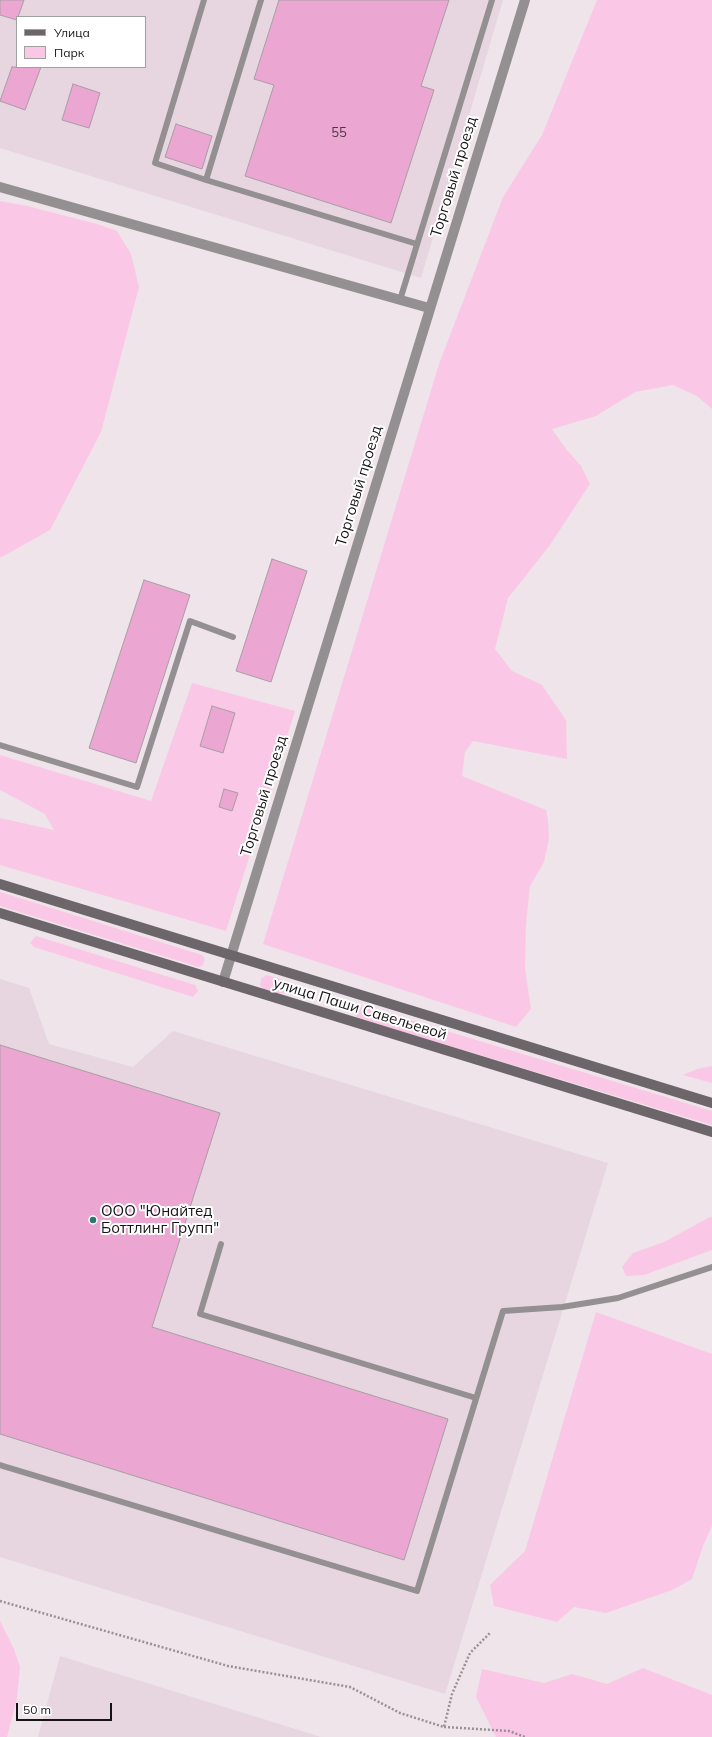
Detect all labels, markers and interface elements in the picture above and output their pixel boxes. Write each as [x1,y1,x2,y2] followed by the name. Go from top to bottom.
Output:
[16,16,146,68] legend
[54,25,90,40] text: Улица
[54,45,84,60] text: Парк
[427,114,481,240] street label: Торговый проезд
[331,125,347,141] house number: 55
[332,423,386,549] street label: Торговый проезд
[237,733,291,859] street label: Торговый проезд
[271,974,449,1044] street label: улица Паши Савельевой
[101,1202,219,1237] place label: ООО "Юнайтед Боттлинг Групп"
[88,1215,98,1225] marker: ООО "Юнайтед Боттлинг Групп"
[18,1695,114,1721] scale bar
[23,1702,51,1717] text: 50 m

